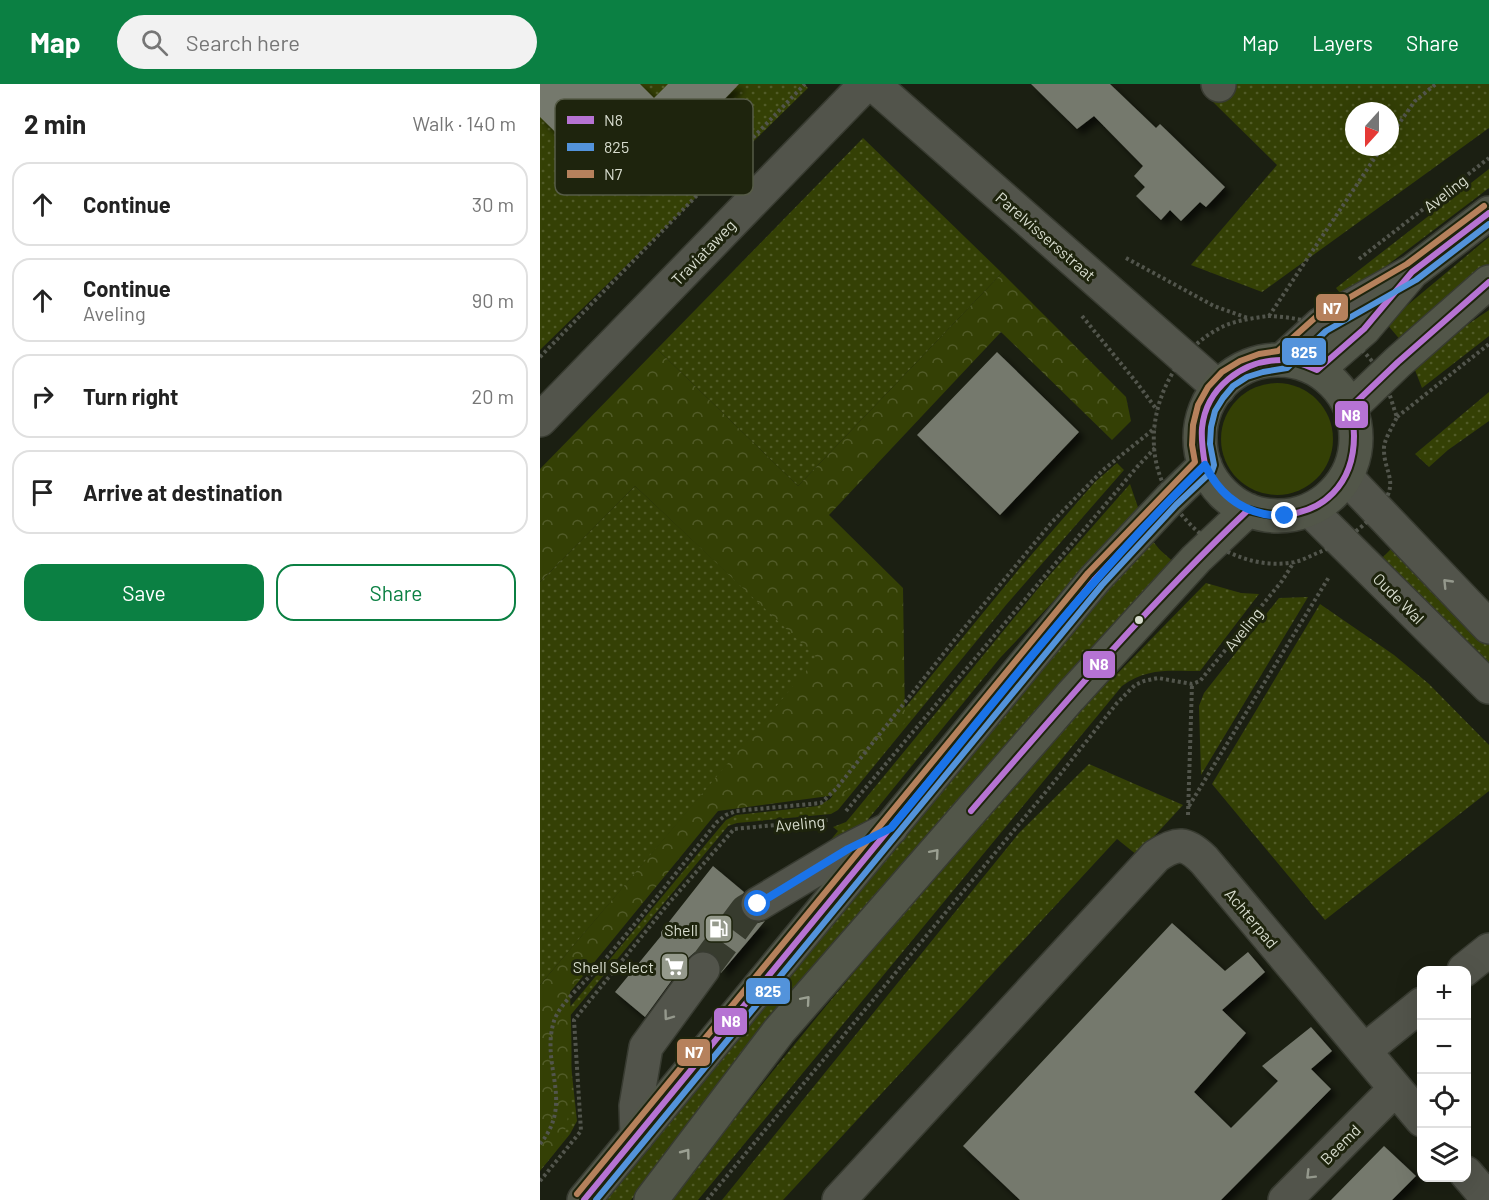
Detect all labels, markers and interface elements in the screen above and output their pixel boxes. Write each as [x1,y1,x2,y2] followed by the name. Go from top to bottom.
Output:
[117,15,537,69] search box
[30,25,81,59] text: Map
[138,26,171,59] icon: search
[186,29,300,55] text: Search here
[1242,30,1279,55] text: Map
[1312,30,1373,55] text: Layers
[1406,30,1459,55] text: Share
[555,99,753,195] legend
[1345,102,1399,156] north arrow
[24,108,86,139] text: 2 min
[604,110,623,129] text: N8
[412,111,516,135] text: Walk · 140 m
[604,137,629,156] text: 825
[604,164,623,183] text: N7
[1419,170,1471,216] street label: Aveling
[26,188,59,221] icon: ahead
[992,188,1100,284] street label: Parelvissersstraat
[83,191,171,217] text: Continue
[472,192,514,216] text: 30 m
[667,215,739,289] street label: Traviataweg
[83,275,171,301] text: Continue
[26,284,59,317] icon: ahead
[472,288,514,312] text: 90 m
[1315,293,1349,322] line badge: N7
[1323,298,1341,317] text: N7
[83,301,146,325] text: Aveling
[1281,337,1327,366] line badge: 825
[1291,342,1317,361] text: 825
[26,380,59,413] icon: right
[83,383,178,409] text: Turn right
[471,384,514,408] text: 20 m
[1334,400,1369,429] line badge: N8
[1341,405,1361,424] text: N8
[26,476,59,509] icon: arrive
[83,479,282,505] text: Arrive at destination
[1271,502,1297,528] route end
[24,564,264,621] button: Save
[276,564,516,621] button: Share
[1370,569,1428,627] street label: Oude Wal
[1443,579,1454,590] one-way arrow
[1220,604,1266,654] street label: Aveling
[1133,614,1145,626] unlabelled marker
[1082,650,1116,679] line badge: N8
[1089,654,1109,673] text: N8
[774,811,826,835] street label: Aveling
[928,849,939,860] one-way arrow
[1222,884,1282,952] street label: Achterpad
[744,890,770,916] route start
[703,913,735,945] fuel station icon: Shell
[664,920,698,939] place label: Shell
[659,950,691,982] supermarket icon: Shell Select
[573,957,654,976] place label: Shell Select
[1417,966,1471,1182] map controls
[1417,966,1471,1020] button: +
[745,977,791,1005] line badge: 825
[755,981,781,1000] text: 825
[799,996,810,1007] one-way arrow
[713,1007,748,1036] line badge: N8
[664,1010,675,1021] one-way arrow
[721,1011,741,1030] text: N8
[1417,1020,1471,1074] button: −
[676,1038,711,1067] line badge: N7
[685,1042,703,1061] text: N7
[1417,1074,1471,1128] button: locate
[1316,1120,1364,1168] street label: Beemd
[1417,1128,1471,1182] button: layers
[679,1149,690,1160] one-way arrow
[1306,1167,1317,1178] one-way arrow

